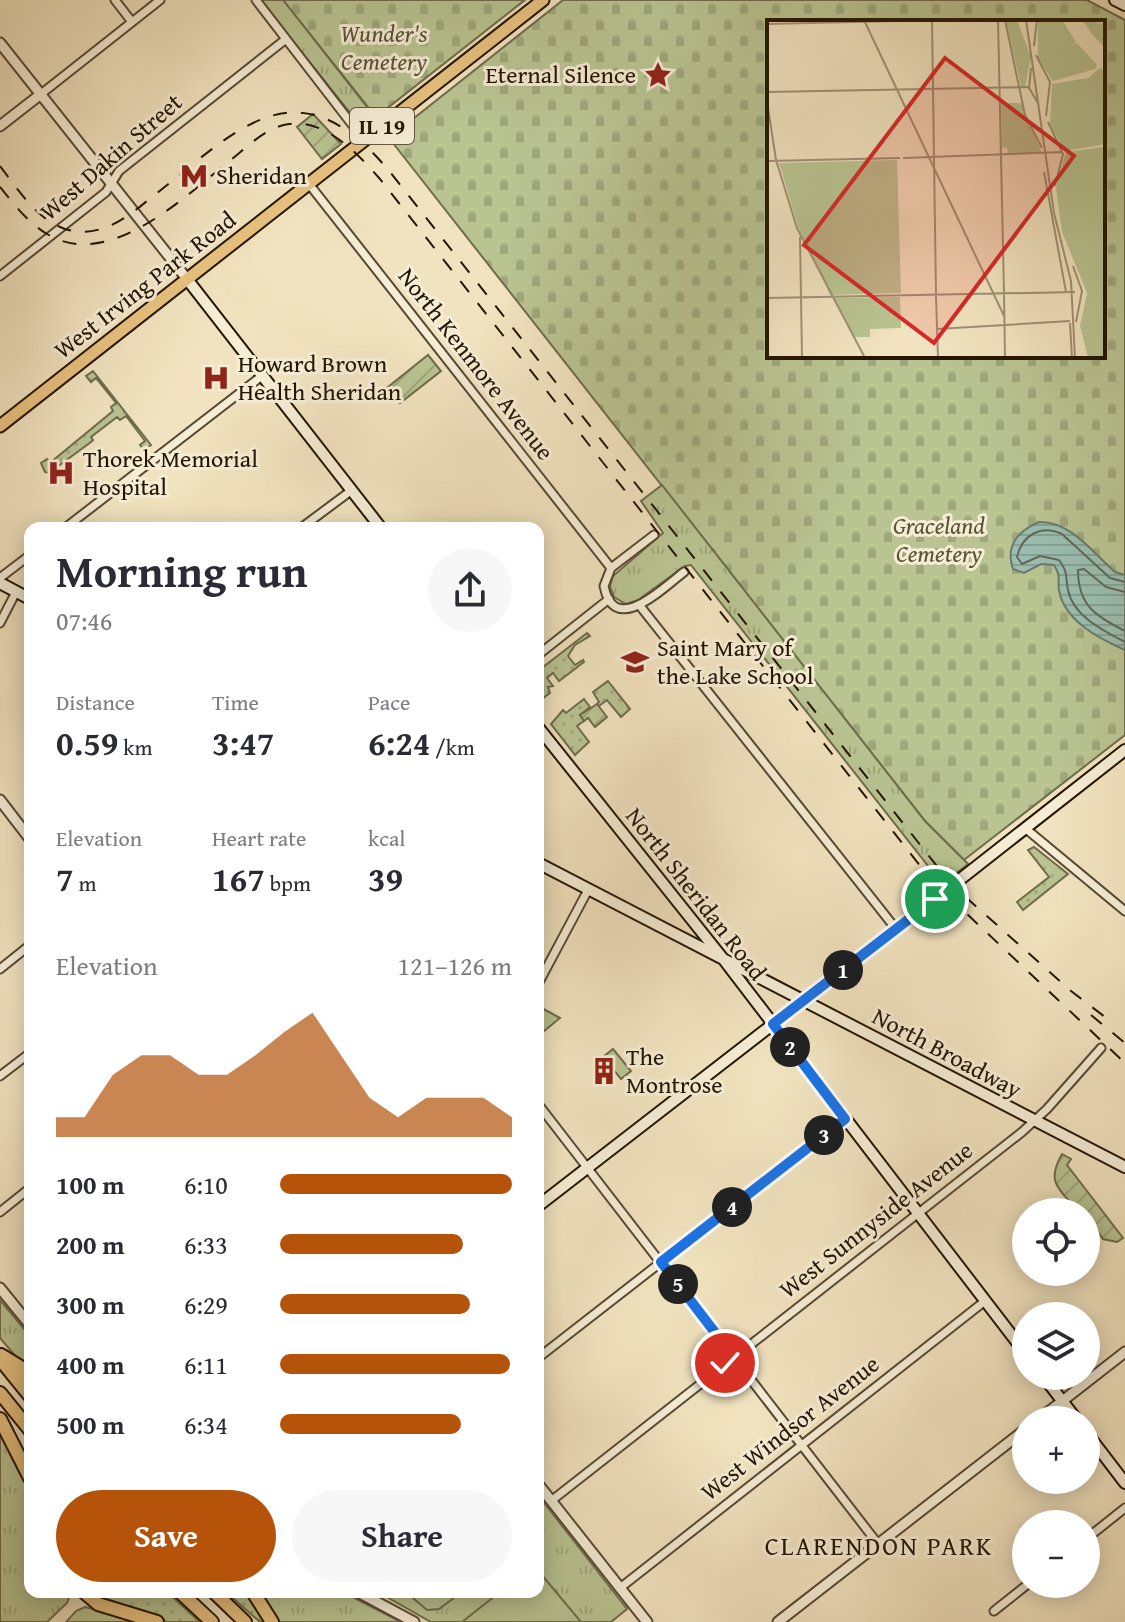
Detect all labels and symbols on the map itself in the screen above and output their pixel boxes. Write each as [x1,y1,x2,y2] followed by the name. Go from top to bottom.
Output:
[341,16,428,79] park label: Wunder's Cemetery
[767,20,1105,358] inset map
[486,57,636,92] place label: Eternal Silence
[643,60,673,90] place icon: Eternal Silence
[32,85,190,228] street label: West Dakin Street
[350,108,414,144] road number: IL 19
[216,158,307,193] place label: Sheridan
[179,161,209,191] metro station icon: Sheridan
[46,202,243,367] street label: West Irving Park Road
[390,260,563,467] street label: North Kenmore Avenue
[238,346,402,409] place label: Howard Brown Health Sheridan
[201,363,231,393] hospital icon: Howard Brown Health Sheridan
[83,441,258,504] place label: Thorek Memorial Hospital
[46,458,76,488] hospital icon: Thorek Memorial Hospital
[893,508,985,571] park label: Graceland Cemetery
[657,630,814,693] place label: Saint Mary of the Lake School
[620,647,650,677] school or university icon: Saint Mary of the Lake School
[618,800,775,988] street label: North Sheridan Road
[901,865,969,933] pin
[823,950,863,990] pin: 1
[866,998,1028,1107] street label: North Broadway
[770,1027,810,1067] pin: 2
[626,1039,722,1102] place label: The Montrose
[589,1056,619,1086] building icon: The Montrose
[804,1115,844,1155] pin: 3
[772,1133,980,1306] street label: West Sunnyside Avenue
[712,1187,752,1227] pin: 4
[658,1264,698,1304] pin: 5
[691,1329,759,1397] pin
[693,1347,886,1509] street label: West Windsor Avenue
[765,1526,993,1565] district label: CLARENDON PARK

